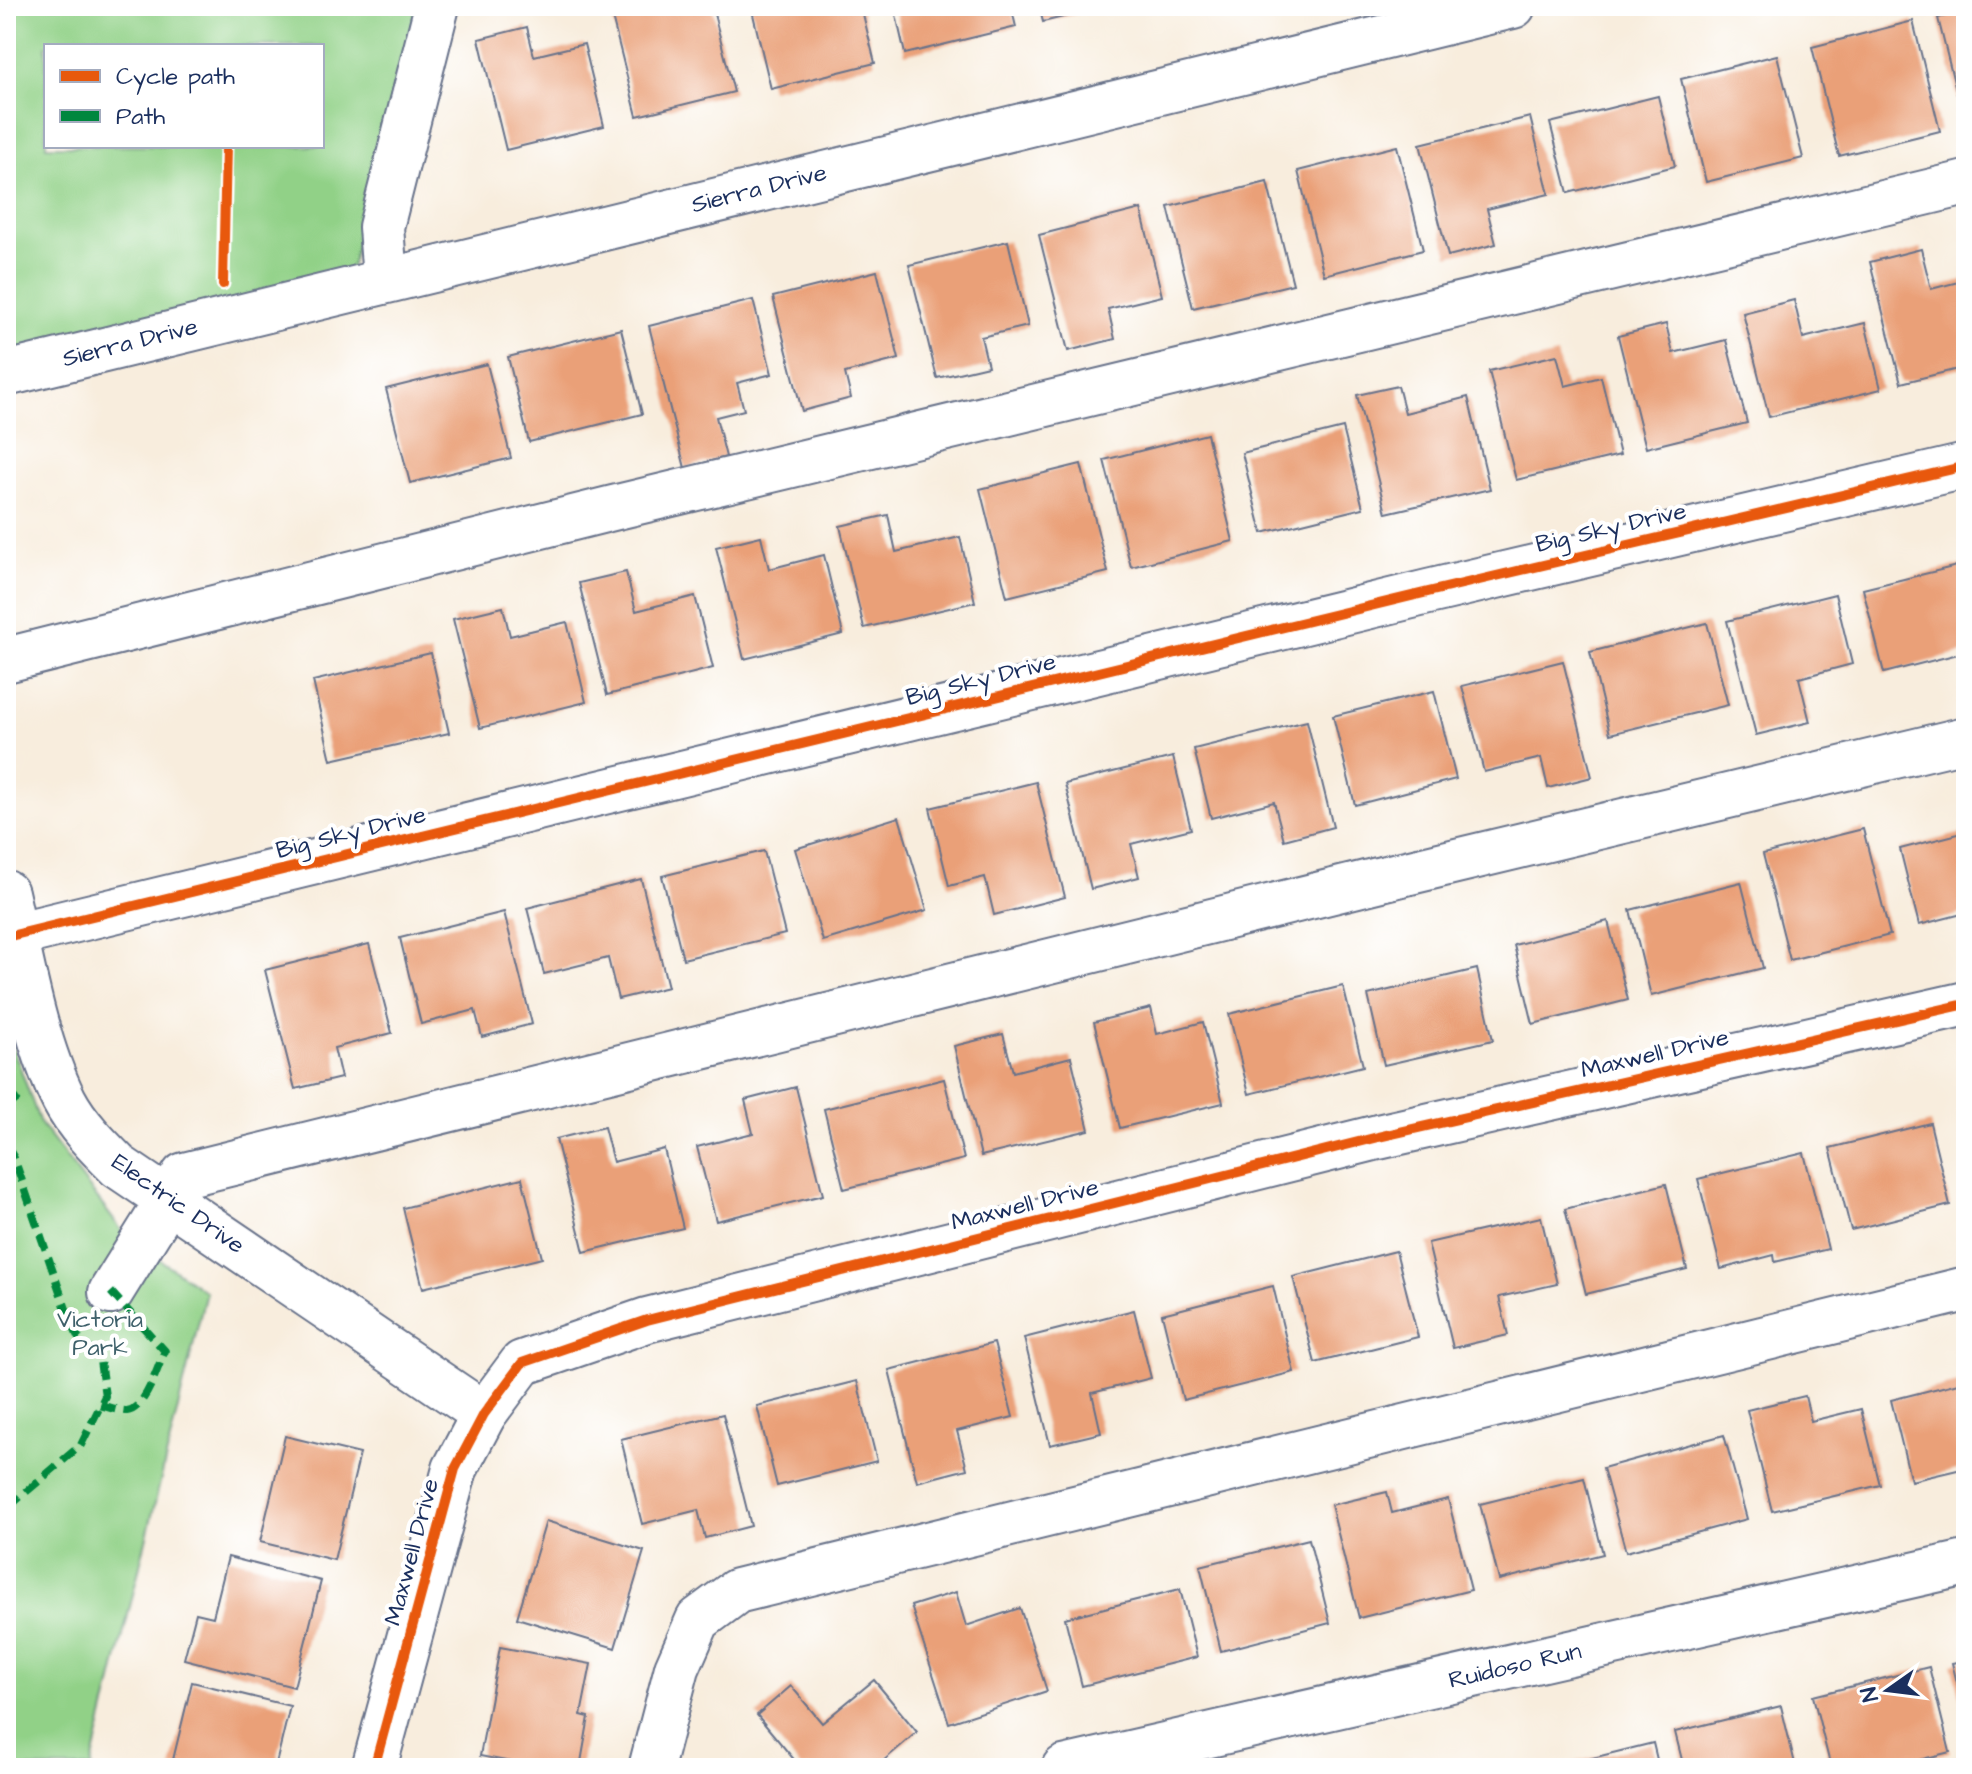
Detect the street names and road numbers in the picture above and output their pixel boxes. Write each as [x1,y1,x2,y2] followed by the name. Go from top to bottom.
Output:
[688,156,830,222] street label: Sierra Drive
[59,310,201,376] street label: Sierra Drive
[1532,494,1690,563] street label: Big Sky Drive
[902,645,1060,716] street label: Big Sky Drive
[272,798,430,869] street label: Big Sky Drive
[1578,1020,1732,1088] street label: Maxwell Drive
[105,1146,251,1262] street label: Electric Drive
[948,1170,1102,1240] street label: Maxwell Drive
[376,1475,448,1629] street label: Maxwell Drive
[1445,1634,1585,1698] street label: Ruidoso Run

